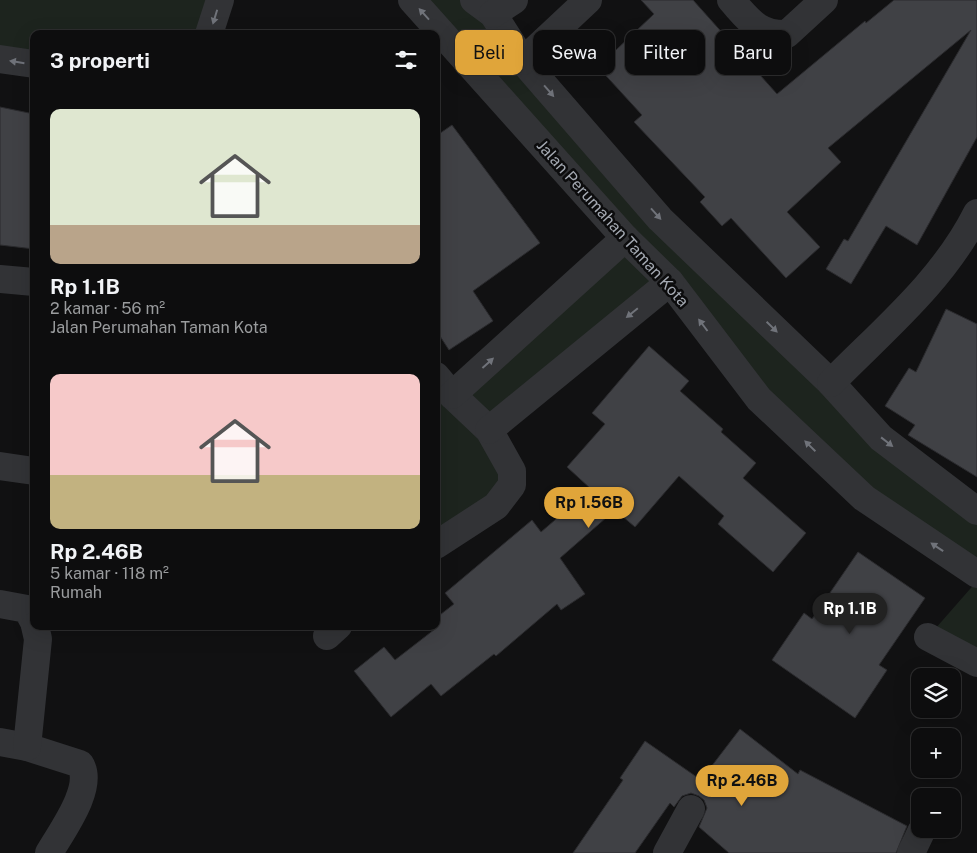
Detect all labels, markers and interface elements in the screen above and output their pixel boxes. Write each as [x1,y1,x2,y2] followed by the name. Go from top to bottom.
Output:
[418,8,430,20] one-way arrow
[210,10,218,25] one-way arrow
[455,30,523,75] chip: Beli
[533,30,615,75] chip: Sewa
[625,30,705,75] chip: Filter
[715,30,791,75] chip: Baru
[392,46,420,74] icon: filters
[50,48,150,73] text: 3 properti
[9,57,25,65] one-way arrow
[543,85,555,97] one-way arrow
[533,136,693,311] street label: Jalan Perumahan Taman Kota
[190,141,280,231] icon: home
[650,207,661,220] one-way arrow
[50,274,120,299] text: Rp 1.1B
[50,299,165,318] text: 2 kamar · 56 m²
[626,307,639,318] one-way arrow
[50,318,268,337] text: Jalan Perumahan Taman Kota
[698,318,708,332] one-way arrow
[766,321,778,333] one-way arrow
[481,357,494,368] one-way arrow
[190,406,280,496] icon: home
[880,437,894,447] one-way arrow
[804,440,816,452] one-way arrow
[537,486,641,529] pin: Rp 1.56B
[555,493,623,512] text: Rp 1.56B
[50,539,143,564] text: Rp 2.46B
[930,542,943,552] one-way arrow
[50,564,169,583] text: 5 kamar · 118 m²
[50,583,102,602] text: Rumah
[804,592,896,635] pin: Rp 1.1B
[823,599,877,618] text: Rp 1.1B
[911,668,961,838] map controls
[911,668,961,718] button: layers
[911,728,961,778] button: +
[690,764,794,807] pin: Rp 2.46B
[707,771,777,790] text: Rp 2.46B
[911,788,961,838] button: −

